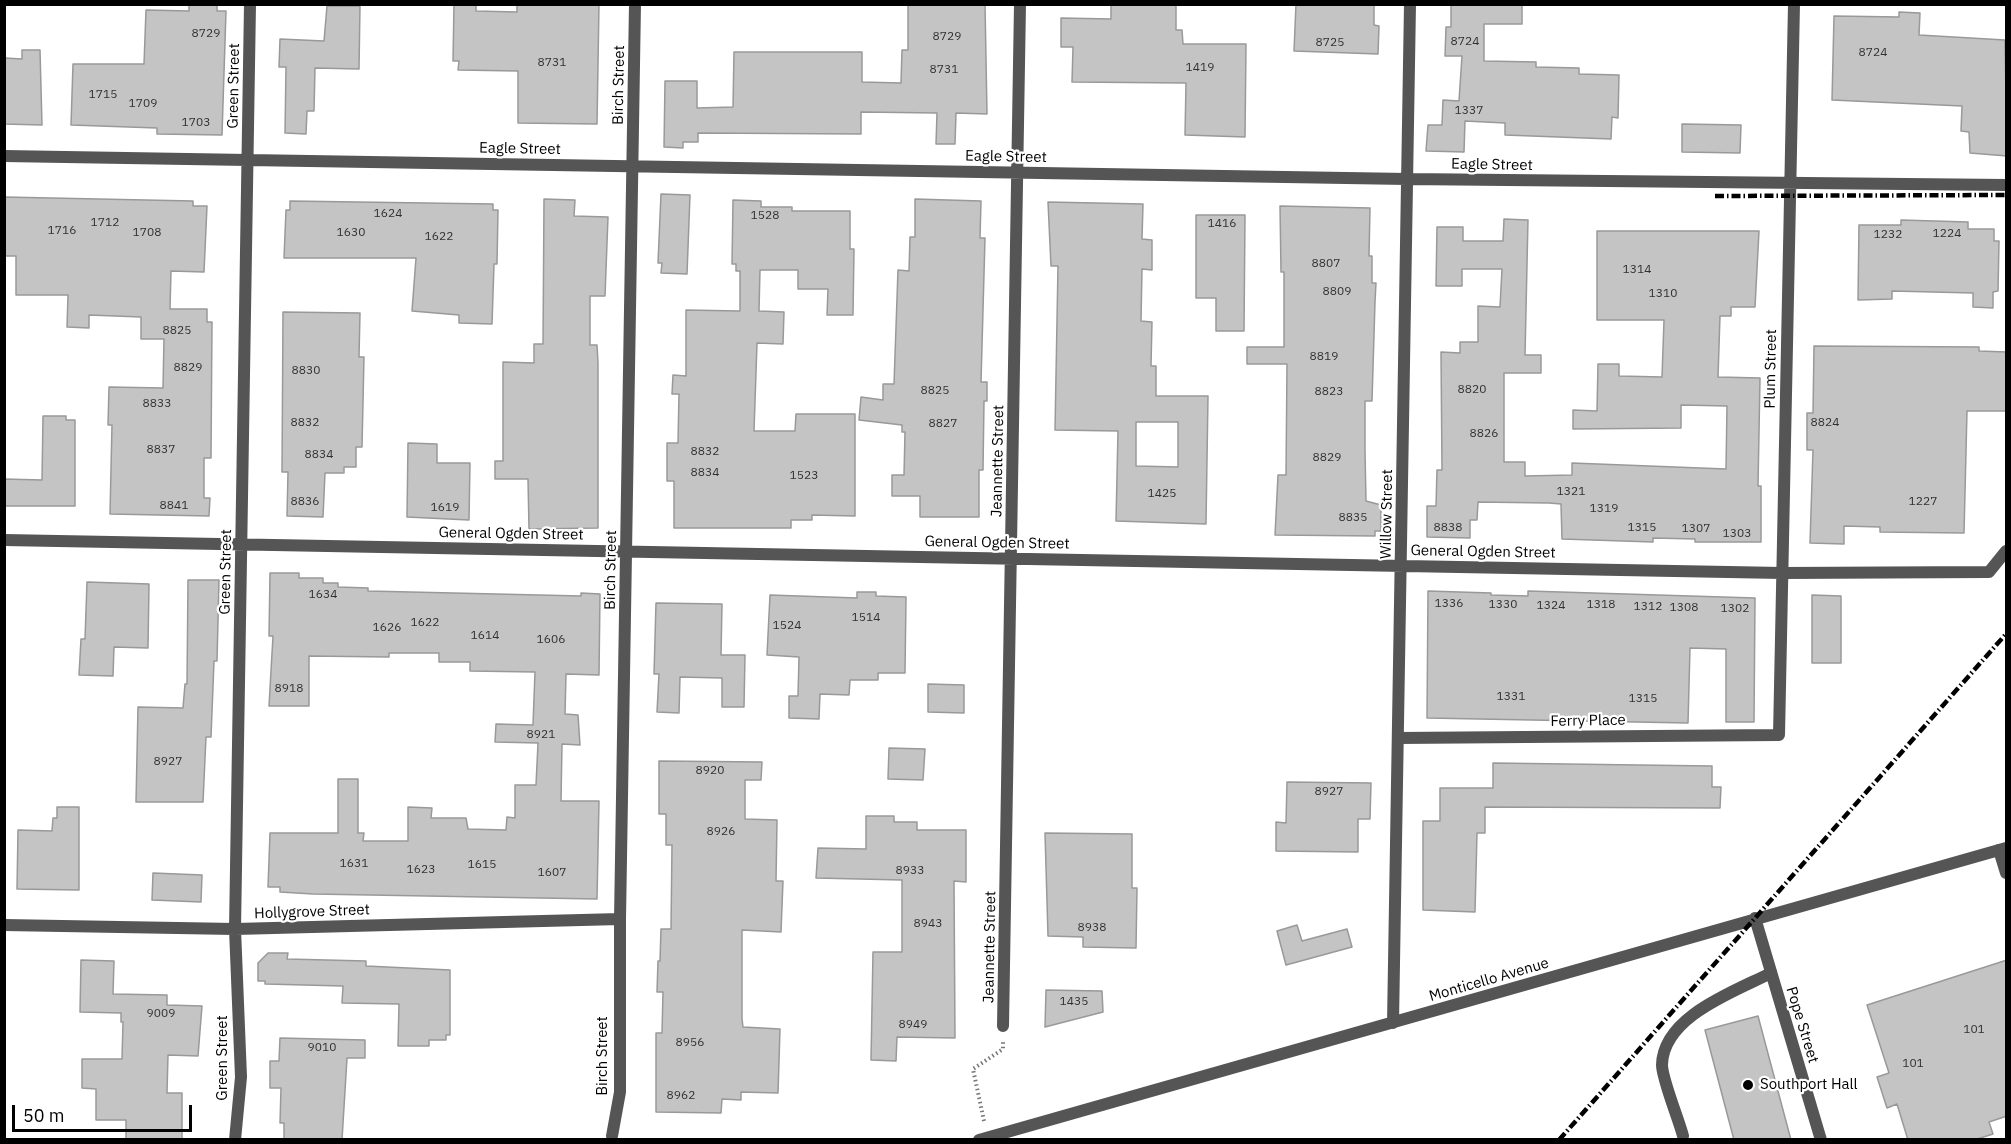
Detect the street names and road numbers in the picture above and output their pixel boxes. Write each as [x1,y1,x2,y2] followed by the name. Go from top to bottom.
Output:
[224,43,244,129] street label: Green Street
[609,45,629,125] street label: Birch Street
[479,139,561,159] street label: Eagle Street
[965,147,1047,167] street label: Eagle Street
[1451,155,1533,175] street label: Eagle Street
[1761,329,1781,409] street label: Plum Street
[988,405,1008,517] street label: Jeannette Street
[1377,469,1397,559] street label: Willow Street
[438,524,584,544] street label: General Ogden Street
[216,529,236,615] street label: Green Street
[601,530,621,610] street label: Birch Street
[924,533,1070,553] street label: General Ogden Street
[1410,542,1556,562] street label: General Ogden Street
[1550,711,1626,731] street label: Ferry Place
[980,891,1000,1003] street label: Jeannette Street
[254,901,370,923] street label: Hollygrove Street
[1427,954,1551,1006] street label: Monticello Avenue
[1782,985,1822,1065] street label: Pope Street
[214,1015,232,1101] street label: Green Street
[594,1016,612,1096] street label: Birch Street

